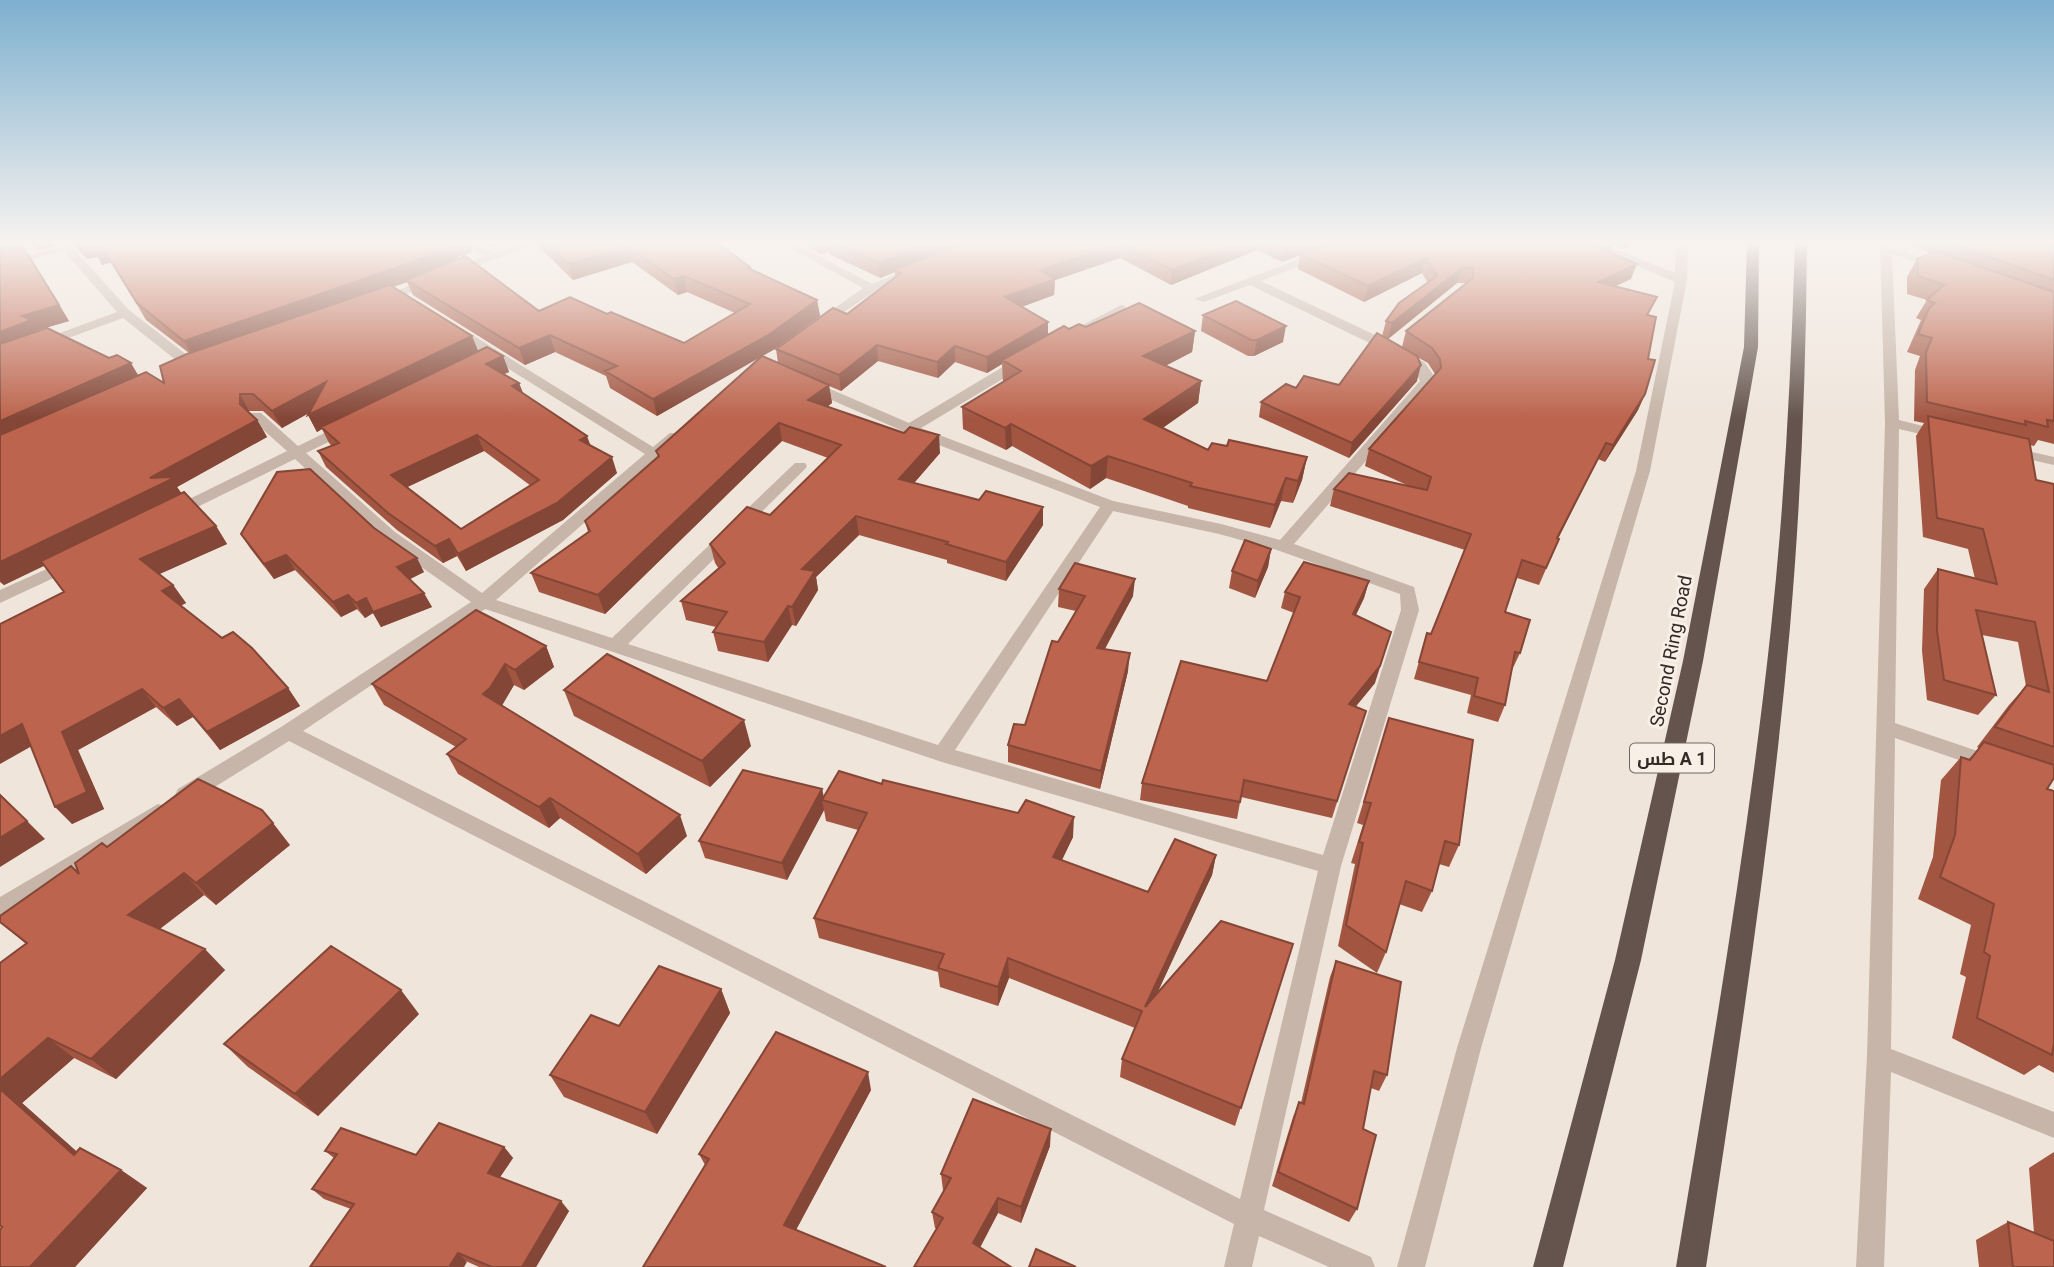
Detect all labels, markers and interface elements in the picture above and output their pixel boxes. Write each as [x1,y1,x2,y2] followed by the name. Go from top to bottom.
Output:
[1645,573,1697,729] street label: Second Ring Road
[1630,744,1714,772] road number: طس A 1

